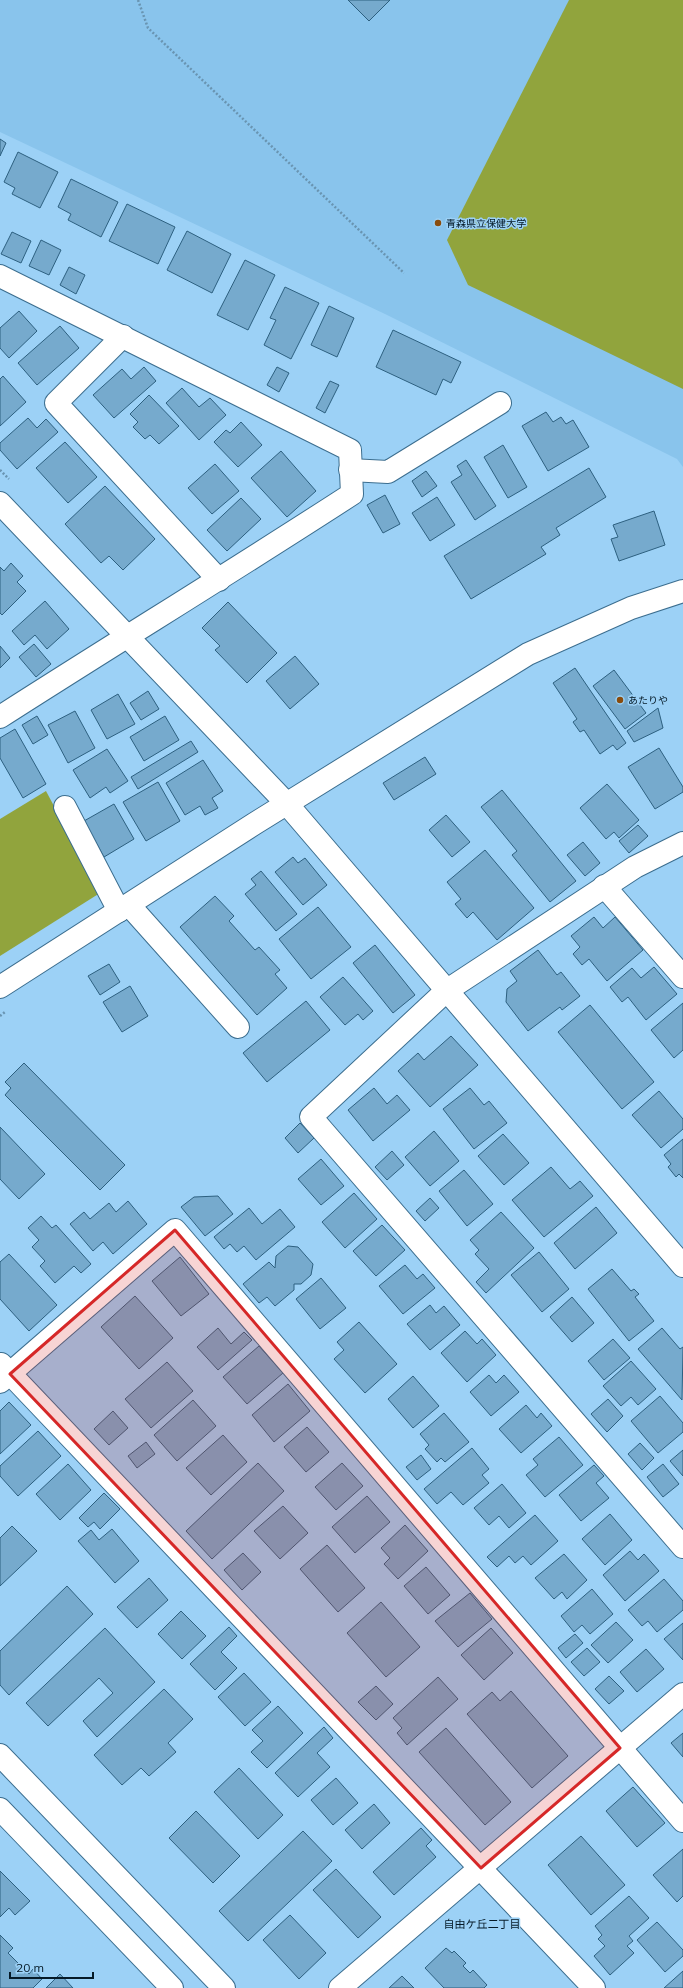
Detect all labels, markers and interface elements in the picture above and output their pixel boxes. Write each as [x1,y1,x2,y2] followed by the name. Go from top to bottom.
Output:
[446,217,526,230] place label: 青森県立保健大学
[433,218,443,228] marker: 青森県立保健大学
[628,694,668,707] place label: あたりや
[615,695,625,705] marker: あたりや
[444,1917,521,1931] district label: 自由ケ丘二丁目
[10,1954,93,1980] scale bar
[16,1960,44,1975] text: 20 m

